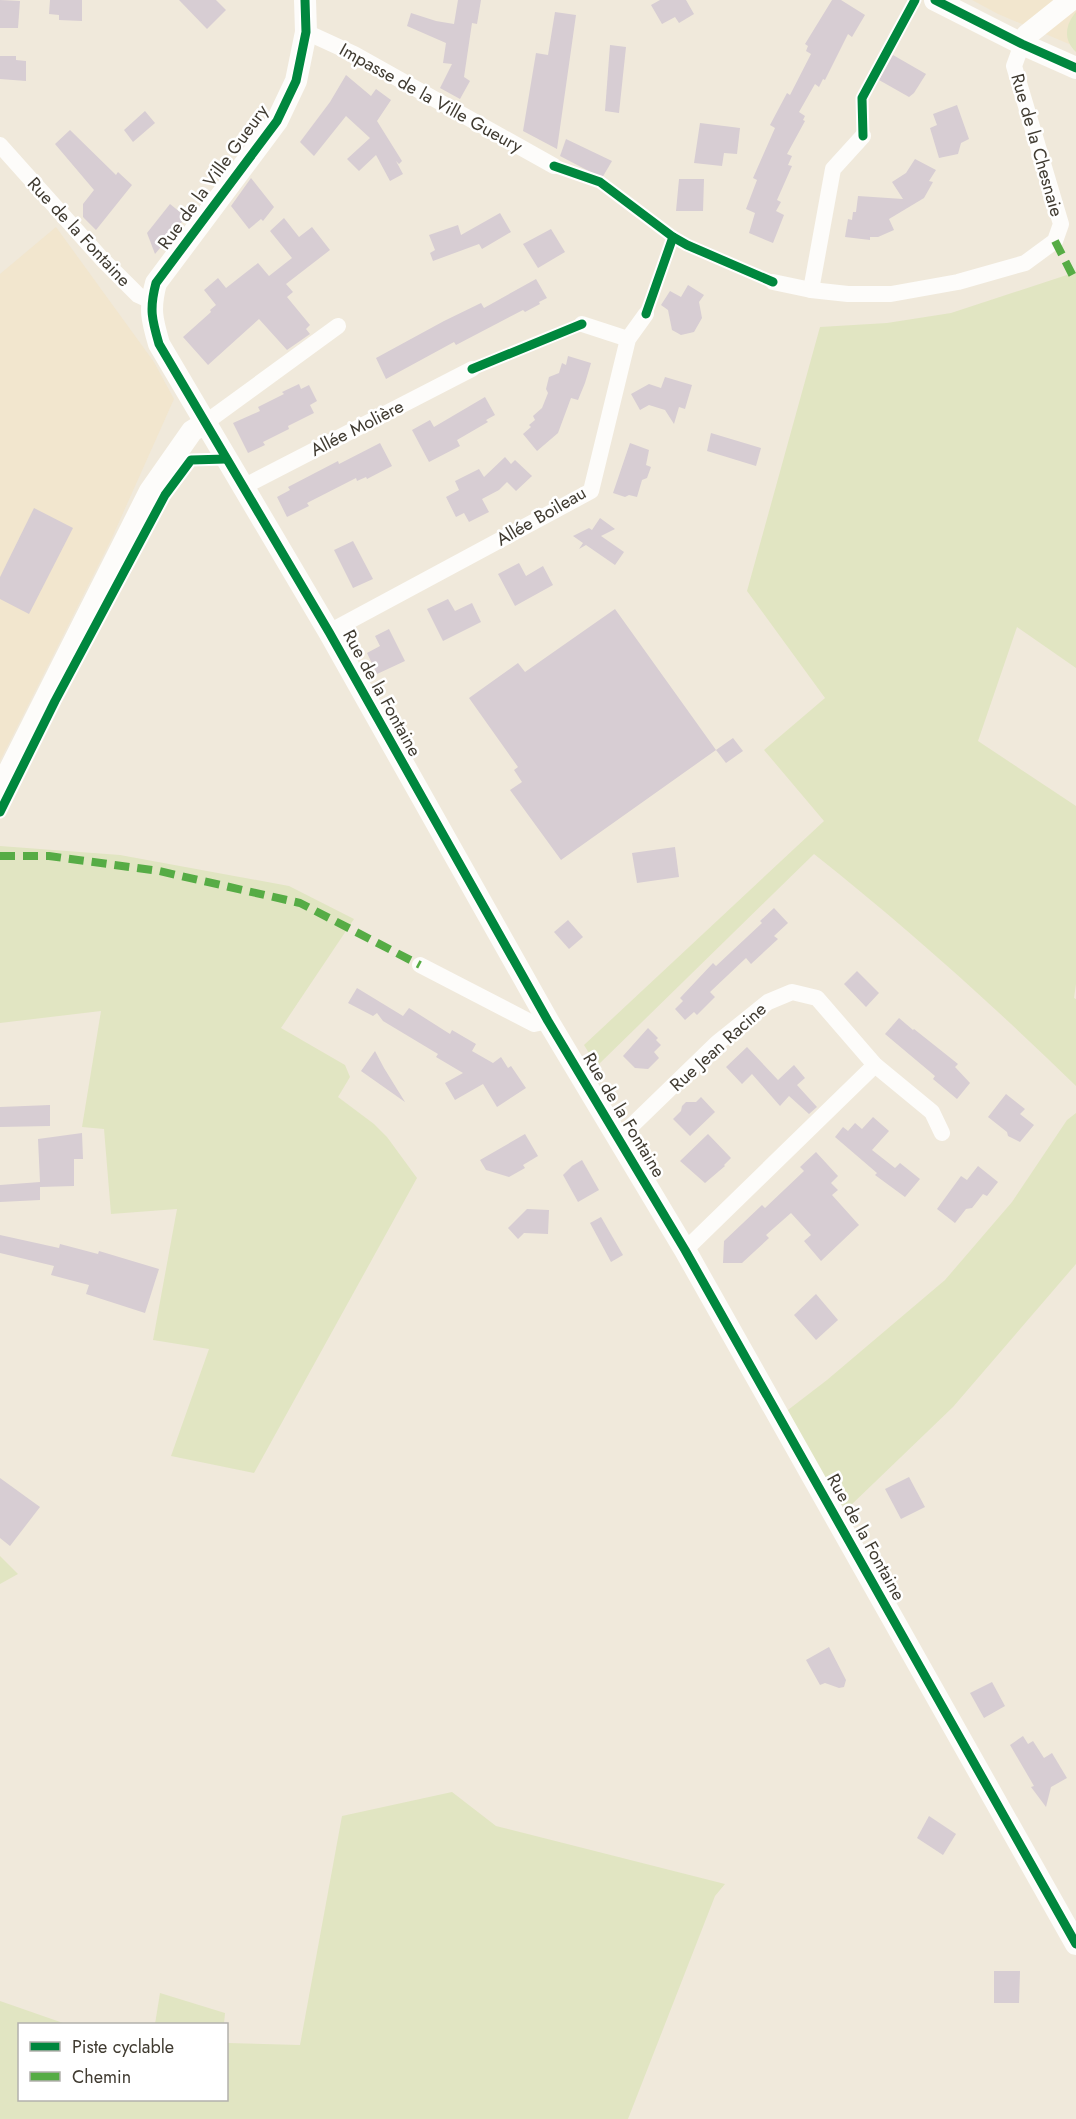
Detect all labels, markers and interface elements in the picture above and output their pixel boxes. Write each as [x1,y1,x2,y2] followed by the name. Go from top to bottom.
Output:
[335,37,527,159] street label: Impasse de la Ville Gueury
[1004,70,1070,220] street label: Rue de la Chesnaie
[151,99,275,255] street label: Rue de la Ville Gueury
[21,171,137,293] street label: Rue de la Fontaine
[306,393,408,463] street label: Allée Molière
[491,480,591,552] street label: Allée Boileau
[336,625,428,761] street label: Rue de la Fontaine
[664,997,772,1097] street label: Rue Jean Racine
[576,1048,672,1182] street label: Rue de la Fontaine
[820,1469,912,1605] street label: Rue de la Fontaine
[18,2023,228,2101] legend
[72,2034,174,2060] text: Piste cyclable
[72,2064,131,2090] text: Chemin

